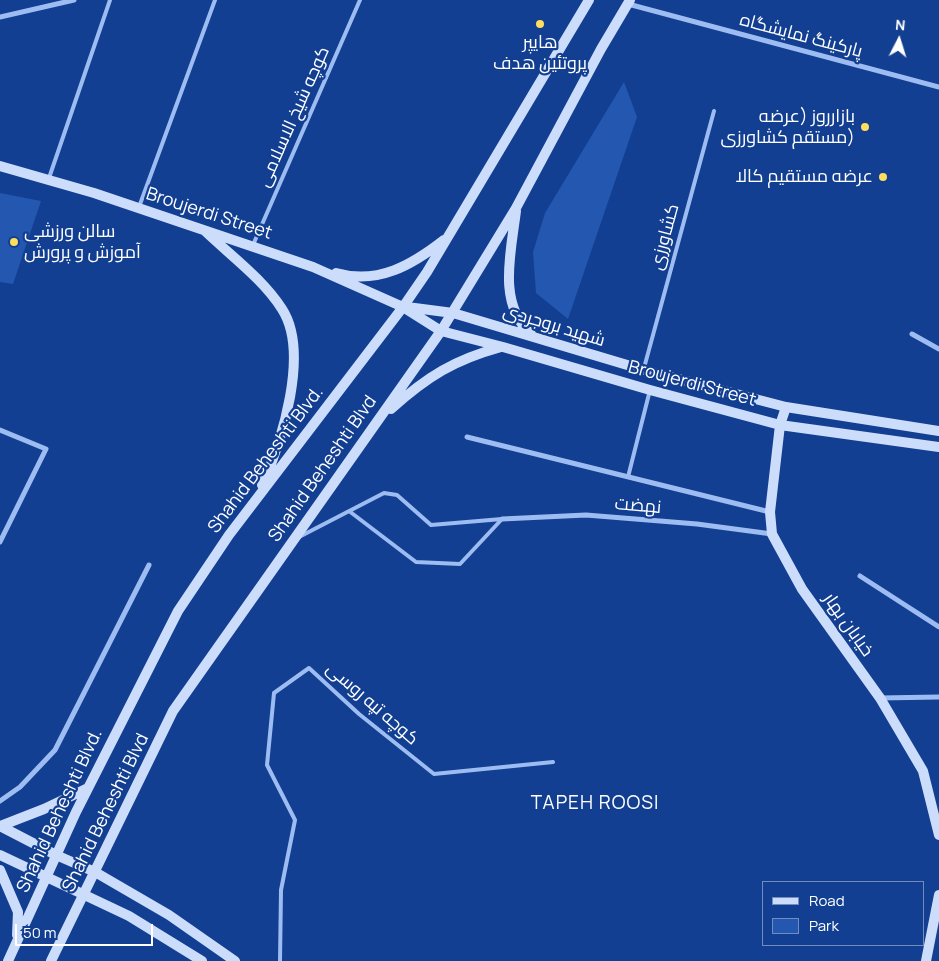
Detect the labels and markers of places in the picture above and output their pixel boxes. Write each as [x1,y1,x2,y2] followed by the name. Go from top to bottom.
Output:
[534,18,546,30] marker: هایپر پروتئین هدف
[493,32,587,74] place label: هایپر پروتئین هدف
[721,106,855,148] place label: بازارروز (عرضه مستقم کشاورزی)
[859,121,871,133] marker: بازارروز (عرضه مستقم کشاورزی)
[735,166,873,188] place label: عرضه مستقیم کالا
[877,171,889,183] marker: عرضه مستقیم کالا
[24,221,141,264] place label: سالن ورزشی آموزش و پرورش
[8,236,20,248] marker: سالن ورزشی آموزش و پرورش

